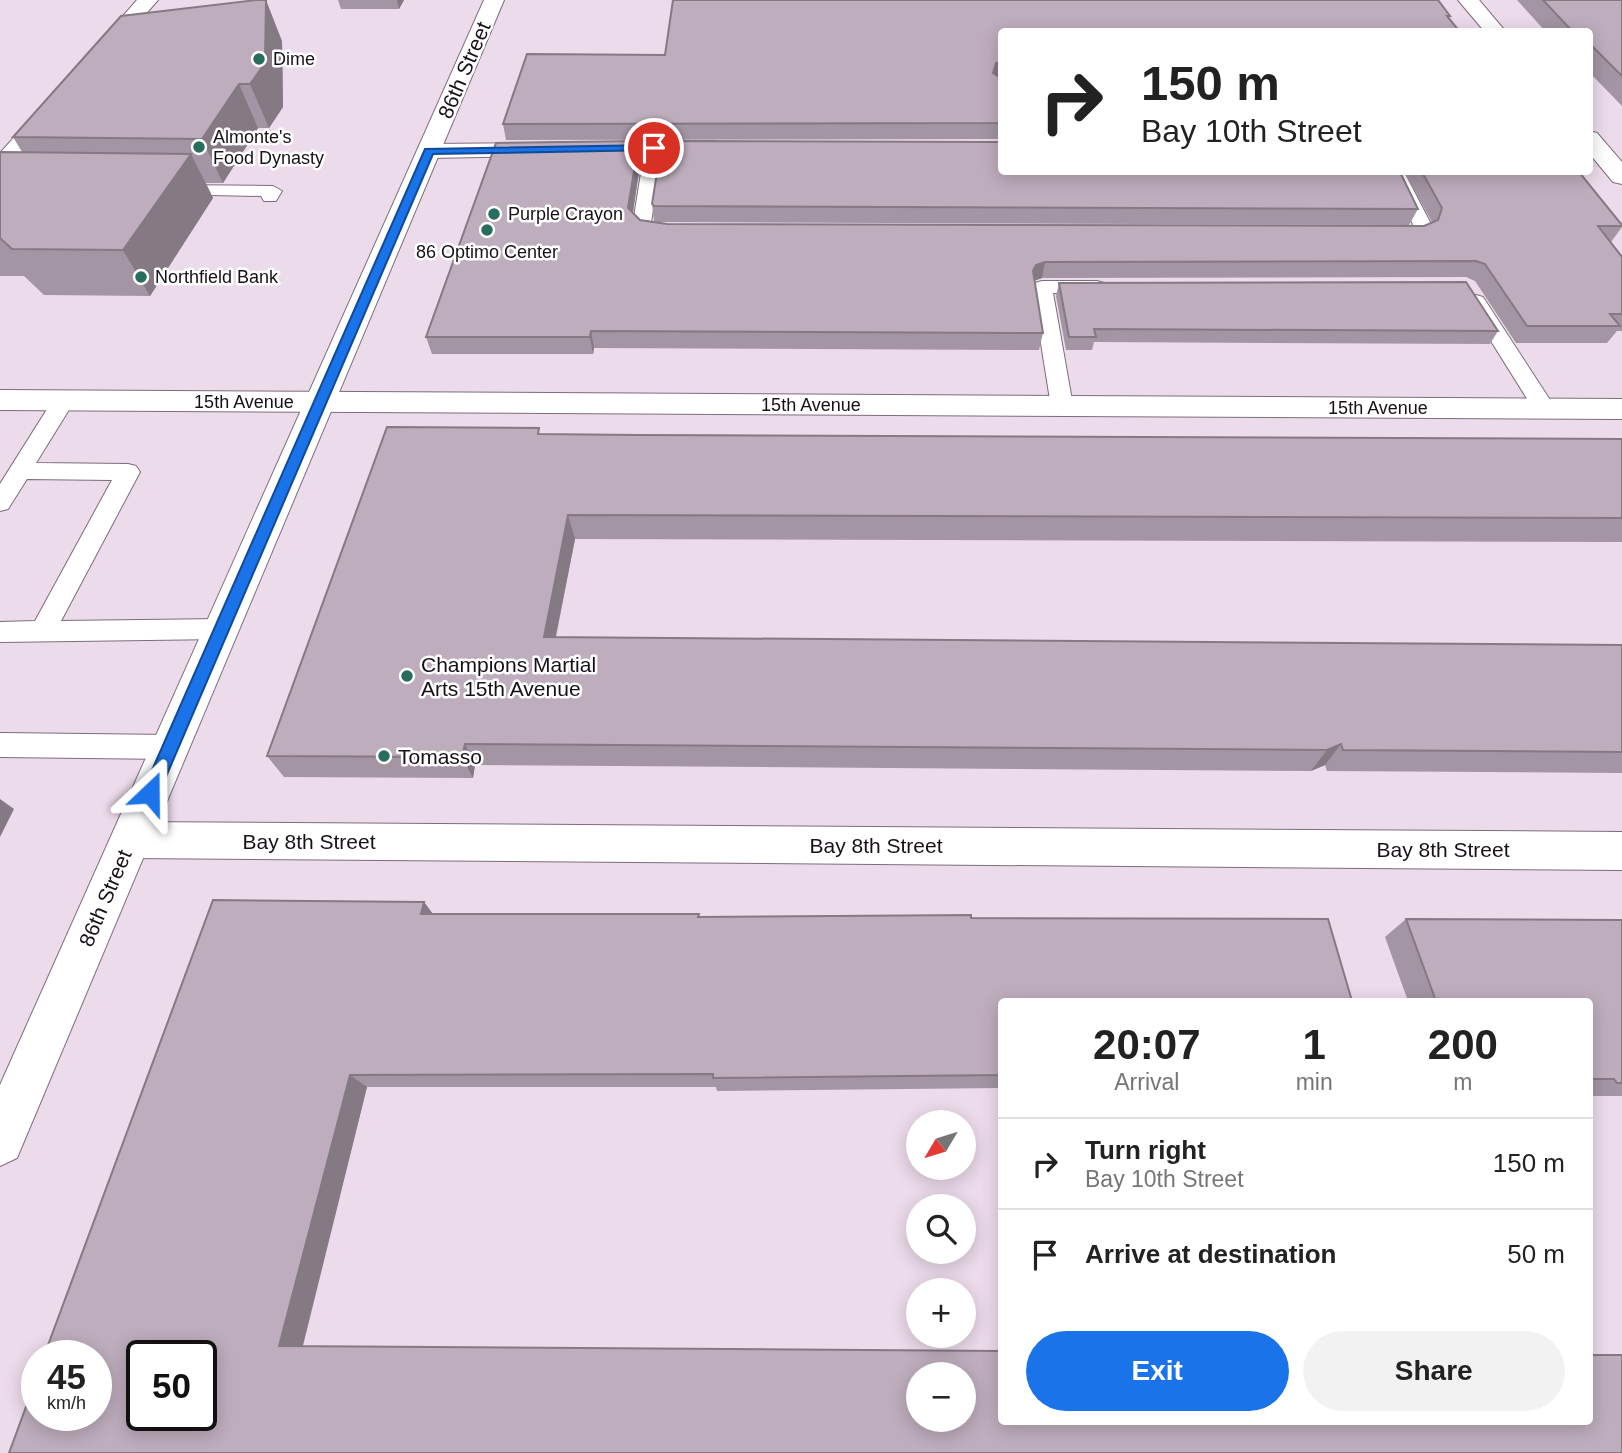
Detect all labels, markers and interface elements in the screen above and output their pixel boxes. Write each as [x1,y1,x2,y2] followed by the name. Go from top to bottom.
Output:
[433,18,495,122] street label: 86th Street
[273,49,315,69] place label: Dime
[251,51,267,67] marker: Dime
[1026,56,1117,147] icon: right
[1141,56,1280,110] text: 150 m
[1141,113,1362,149] text: Bay 10th Street
[624,118,684,178] pin
[213,127,324,168] place label: Almonte's Food Dynasty
[635,129,673,167] icon: arrive
[191,139,207,155] marker: Almonte's Food Dynasty
[508,204,623,224] place label: Purple Crayon
[486,206,502,222] marker: Purple Crayon
[479,222,495,238] marker: 86 Optimo Center
[416,242,558,262] place label: 86 Optimo Center
[155,267,279,287] place label: Northfield Bank
[133,269,149,285] marker: Northfield Bank
[194,392,294,412] street label: 15th Avenue
[761,395,861,415] street label: 15th Avenue
[1328,398,1428,418] street label: 15th Avenue
[421,653,596,700] place label: Champions Martial Arts 15th Avenue
[399,668,415,684] marker: Champions Martial Arts 15th Avenue
[398,745,482,768] place label: Tomasso
[376,748,392,764] marker: Tomasso
[113,756,187,830] position arrow
[242,830,376,853] street label: Bay 8th Street
[809,834,943,857] street label: Bay 8th Street
[1376,838,1510,861] street label: Bay 8th Street
[74,846,136,950] street label: 86th Street
[1093,1021,1201,1068] text: 20:07
[1302,1021,1326,1068] text: 1
[1428,1021,1498,1068] text: 200
[1114,1069,1179,1095] text: Arrival
[1296,1069,1333,1095] text: min
[1453,1069,1472,1095] text: m
[906,1110,976,1180] north arrow
[906,1110,976,1432] map controls
[1085,1135,1206,1165] text: Turn right
[1026,1145,1064,1183] icon: right
[1493,1148,1565,1178] text: 150 m
[1085,1166,1244,1192] text: Bay 10th Street
[906,1194,976,1264] button: search
[1026,1236,1064,1274] icon: arrive
[1085,1239,1336,1269] text: Arrive at destination
[1507,1239,1565,1269] text: 50 m
[906,1278,976,1348] button: +
[1026,1331,1289,1411] button: Exit
[1303,1331,1565,1411] button: Share
[126,1340,217,1431] speed limit sign: 50
[47,1357,86,1396] text: 45
[906,1362,976,1432] button: −
[47,1393,86,1413] text: km/h

